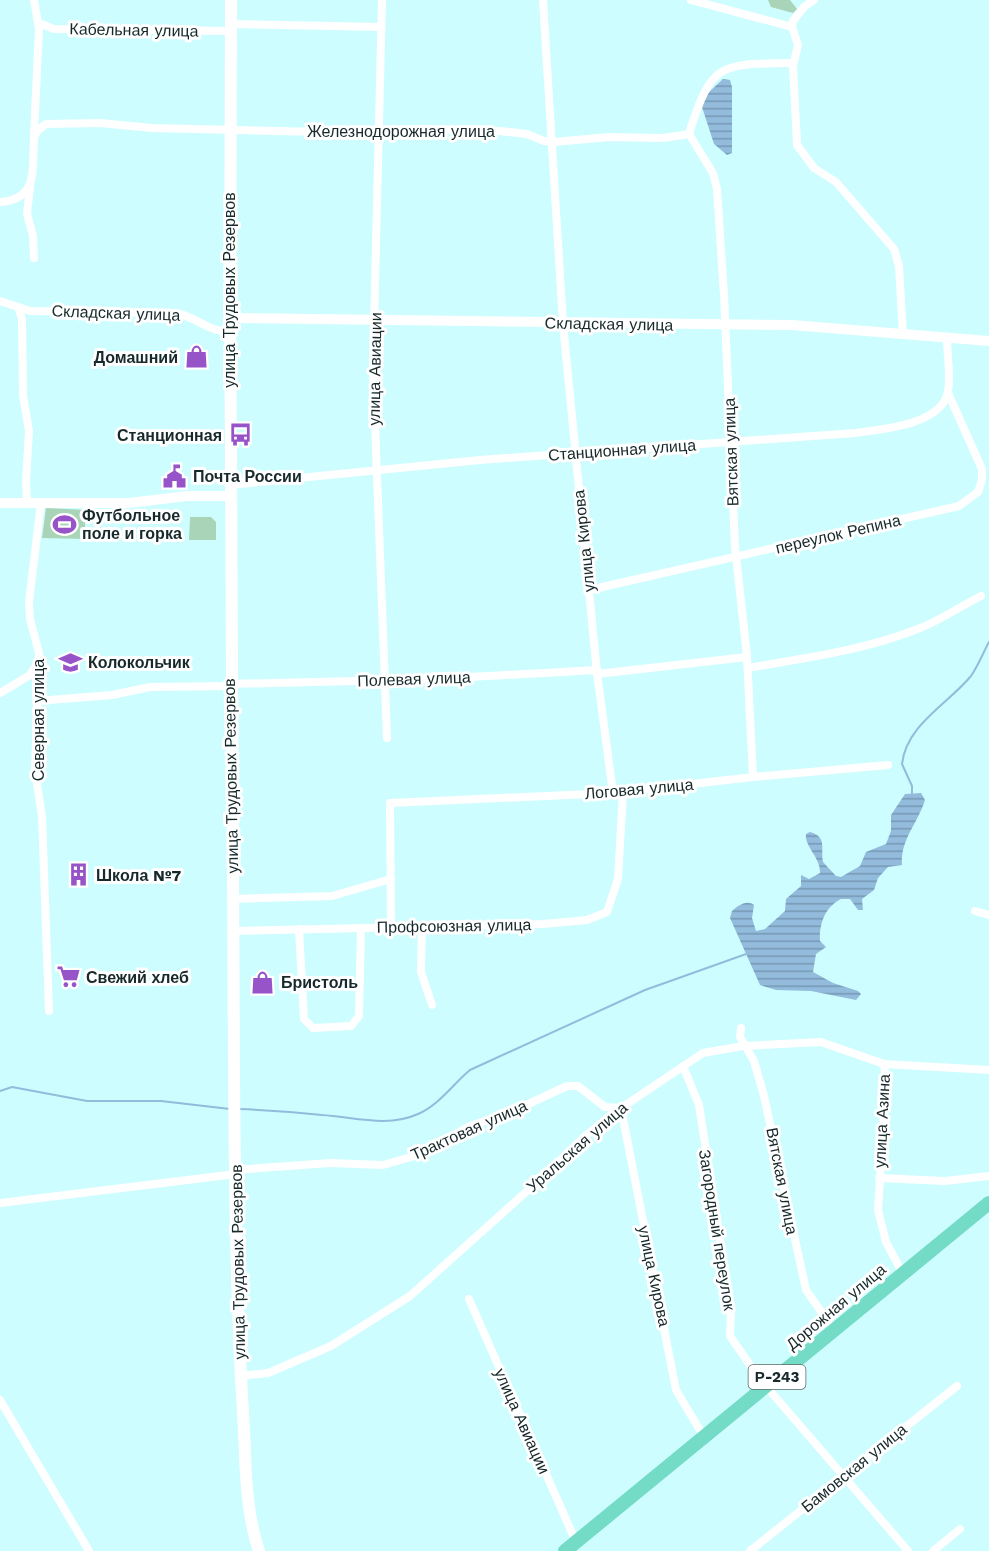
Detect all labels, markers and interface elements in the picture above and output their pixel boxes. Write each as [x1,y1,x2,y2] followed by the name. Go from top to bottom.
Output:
[69,19,199,41] street label: Кабельная улица
[307,122,495,141] street label: Железнодорожная улица
[220,192,239,388] street label: улица Трудовых Резервов
[51,301,181,325] street label: Складская улица
[365,312,385,426] street label: улица Авиации
[545,313,674,335] street label: Складская улица
[183,344,209,370] shop icon: Домашний
[94,348,178,367] place label: Домашний
[720,397,742,507] street label: Вятская улица
[227,422,253,448] bus stop icon: Станционная
[117,426,222,445] place label: Станционная
[547,435,697,465] street label: Станционная улица
[162,463,188,489] public building icon: Почта России
[193,467,302,486] place label: Почта России
[569,489,599,593] street label: улица Кирова
[82,506,182,543] place label: Футбольное поле и горка
[774,510,903,558] street label: переулок Репина
[51,511,77,537] sports icon: Футбольное поле и горка
[57,649,83,675] school or university icon: Колокольчик
[88,653,191,672] place label: Колокольчик
[29,659,48,781] street label: Северная улица
[357,668,471,690] street label: Полевая улица
[220,678,242,874] street label: улица Трудовых Резервов
[584,775,694,803] street label: Логовая улица
[65,862,91,888] building icon: Школа №7
[96,866,182,885] place label: Школа №7
[376,915,532,937] street label: Профсоюзная улица
[55,964,81,990] supermarket icon: Свежий хлеб
[86,968,189,987] place label: Свежий хлеб
[250,969,276,995] shop icon: Бристоль
[281,973,358,992] place label: Бристоль
[870,1073,894,1168] street label: улица Азина
[408,1096,530,1164] street label: Трактовая улица
[523,1098,631,1196] street label: Уральская улица
[762,1126,802,1236] street label: Вятская улица
[695,1148,739,1313] street label: Загородный переулок
[227,1164,249,1360] street label: улица Трудовых Резервов
[634,1224,674,1328] street label: улица Кирова
[782,1260,890,1354] street label: Дорожная улица
[490,1365,554,1477] street label: улица Авиации
[748,1365,806,1389] road number: Р-243
[798,1420,911,1516] street label: Бамовская улица

